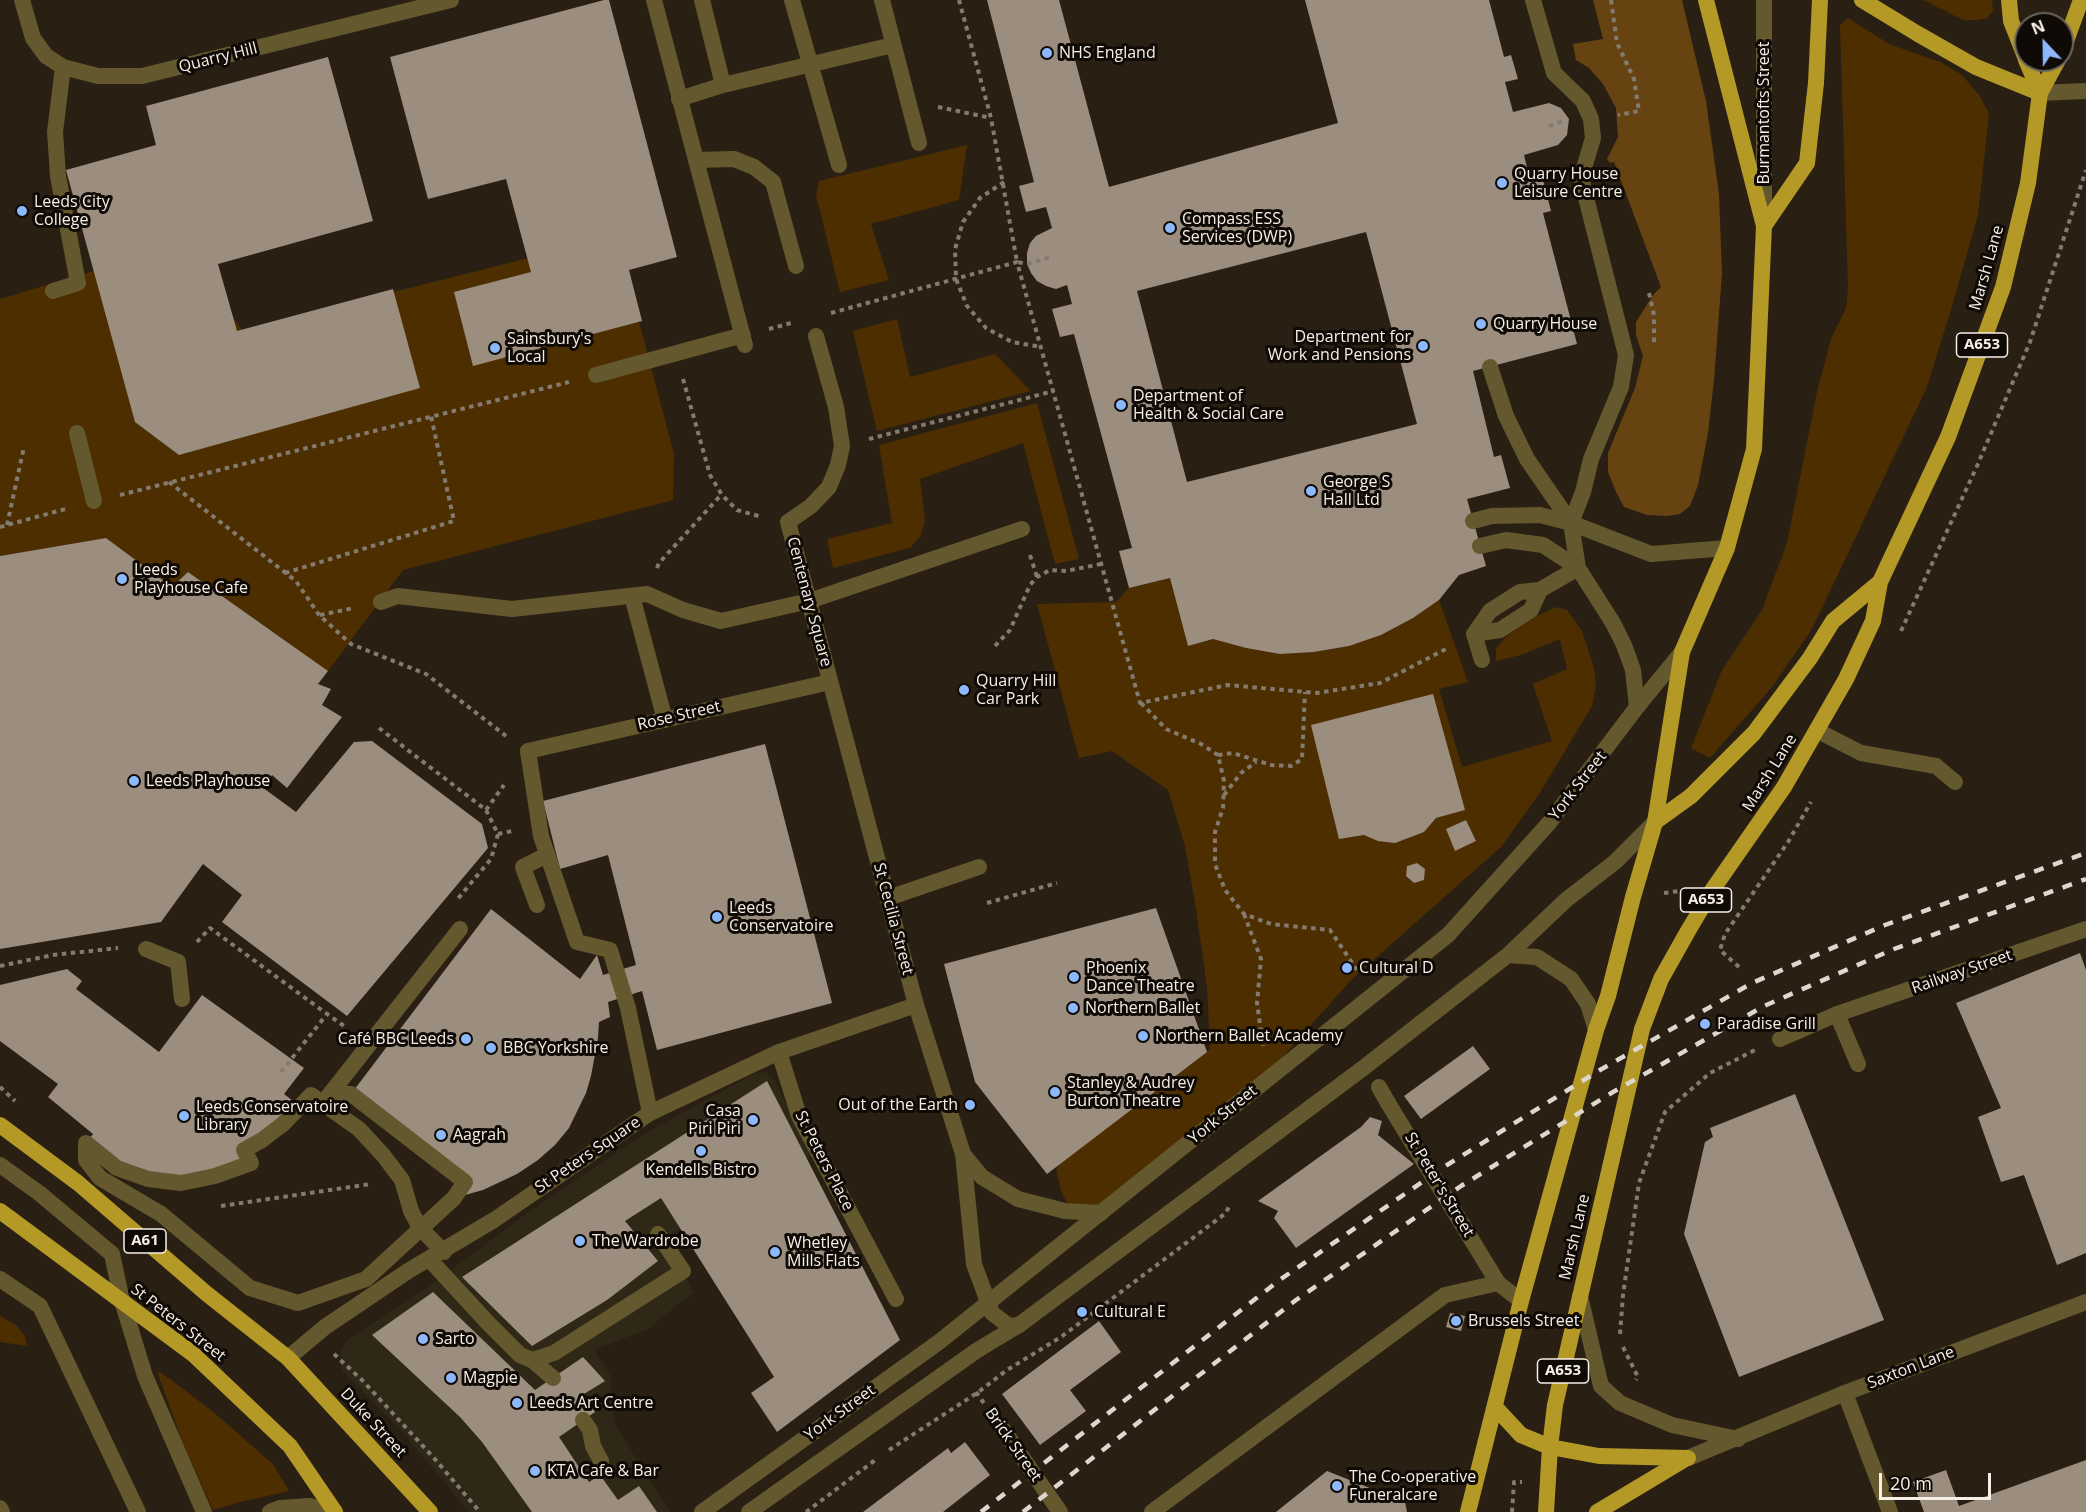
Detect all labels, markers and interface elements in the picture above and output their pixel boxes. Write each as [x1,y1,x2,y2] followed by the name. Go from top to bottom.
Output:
[2014,12,2074,72] north arrow
[2028,15,2048,40] text: N
[177,39,259,77] street label: Quarry Hill
[1754,41,1774,185] street label: Burmantofts Street
[1059,43,1156,63] place label: NHS England
[1040,46,1054,60] marker: NHS England
[1514,164,1623,202] place label: Quarry House Leisure Centre
[1495,176,1509,190] marker: Quarry House Leisure Centre
[34,192,110,230] place label: Leeds City College
[15,204,29,218] marker: Leeds City College
[1182,209,1292,247] place label: Compass ESS Services (DWP)
[1163,221,1177,235] marker: Compass ESS Services (DWP)
[1966,223,2008,313] street label: Marsh Lane
[1493,314,1597,334] place label: Quarry House
[1474,317,1488,331] marker: Quarry House
[1268,327,1411,365] place label: Department for Work and Pensions
[507,329,591,367] place label: Sainsbury's Local
[1956,333,2008,357] road number: A653
[1416,339,1430,353] marker: Department for Work and Pensions
[488,341,502,355] marker: Sainsbury's Local
[1133,386,1284,424] place label: Department of Health & Social Care
[1114,398,1128,412] marker: Department of Health & Social Care
[1323,472,1390,510] place label: George S Hall Ltd
[1304,484,1318,498] marker: George S Hall Ltd
[782,535,836,669] street label: Centenary Square
[134,560,248,598] place label: Leeds Playhouse Cafe
[115,572,129,586] marker: Leeds Playhouse Cafe
[976,671,1056,709] place label: Quarry Hill Car Park
[957,683,971,697] marker: Quarry Hill Car Park
[635,697,723,735] street label: Rose Street
[1739,731,1801,815] street label: Marsh Lane
[1545,748,1611,824] street label: York Street
[146,771,270,791] place label: Leeds Playhouse
[127,774,141,788] marker: Leeds Playhouse
[869,861,917,977] street label: St Cecilia Street
[1680,888,1732,912] road number: A653
[729,898,833,936] place label: Leeds Conservatoire
[710,910,724,924] marker: Leeds Conservatoire
[1909,946,2015,998] street label: Railway Street
[1086,958,1195,996] place label: Phoenix Dance Theatre
[1359,958,1434,978] place label: Cultural D
[1340,961,1354,975] marker: Cultural D
[1067,970,1081,984] marker: Phoenix Dance Theatre
[1085,998,1200,1018] place label: Northern Ballet
[1066,1001,1080,1015] marker: Northern Ballet
[1717,1014,1816,1034] place label: Paradise Grill
[1698,1017,1712,1031] marker: Paradise Grill
[1155,1026,1343,1046] place label: Northern Ballet Academy
[338,1029,454,1049] place label: Café BBC Leeds
[1136,1029,1150,1043] marker: Northern Ballet Academy
[459,1032,473,1046] marker: Café BBC Leeds
[503,1038,608,1058] place label: BBC Yorkshire
[484,1041,498,1055] marker: BBC Yorkshire
[1067,1073,1194,1111] place label: Stanley & Audrey Burton Theatre
[1185,1082,1261,1148] street label: York Street
[1048,1085,1062,1099] marker: Stanley & Audrey Burton Theatre
[838,1095,958,1115] place label: Out of the Earth
[196,1097,348,1135] place label: Leeds Conservatoire Library
[963,1098,977,1112] marker: Out of the Earth
[688,1101,741,1139] place label: Casa Piri Piri
[791,1108,857,1214] street label: St Peters Place
[177,1109,191,1123] marker: Leeds Conservatoire Library
[532,1113,644,1197] street label: St Peters Square
[746,1113,760,1127] marker: Casa Piri Piri
[453,1125,506,1145] place label: Aagrah
[434,1128,448,1142] marker: Aagrah
[1400,1129,1478,1241] street label: St Peter's Street
[694,1144,708,1158] marker: Kendells Bistro
[645,1160,757,1180] place label: Kendells Bistro
[1556,1192,1594,1282] street label: Marsh Lane
[124,1229,166,1253] road number: A61
[592,1231,699,1251] place label: The Wardrobe
[787,1233,860,1271] place label: Whetley Mills Flats
[573,1234,587,1248] marker: The Wardrobe
[768,1245,782,1259] marker: Whetley Mills Flats
[127,1280,229,1366] street label: St Peters Street
[1094,1302,1166,1322] place label: Cultural E
[1075,1305,1089,1319] marker: Cultural E
[1468,1311,1579,1331] place label: Brussels Street
[1449,1314,1463,1328] marker: Brussels Street
[435,1329,475,1349] place label: Sarto
[416,1332,430,1346] marker: Sarto
[1865,1343,1957,1393] street label: Saxton Lane
[1538,1359,1588,1383] road number: A653
[463,1368,518,1388] place label: Magpie
[444,1371,458,1385] marker: Magpie
[801,1381,879,1445] street label: York Street
[336,1384,410,1462] street label: Duke Street
[529,1393,654,1413] place label: Leeds Art Centre
[510,1396,524,1410] marker: Leeds Art Centre
[981,1404,1045,1486] street label: Brick Street
[547,1461,659,1481] place label: KTA Cafe & Bar
[1882,1461,1994,1499] scale bar
[528,1464,542,1478] marker: KTA Cafe & Bar
[1349,1467,1476,1505] place label: The Co-operative Funeralcare
[1890,1471,1932,1495] text: 20 m
[1330,1479,1344,1493] marker: The Co-operative Funeralcare

